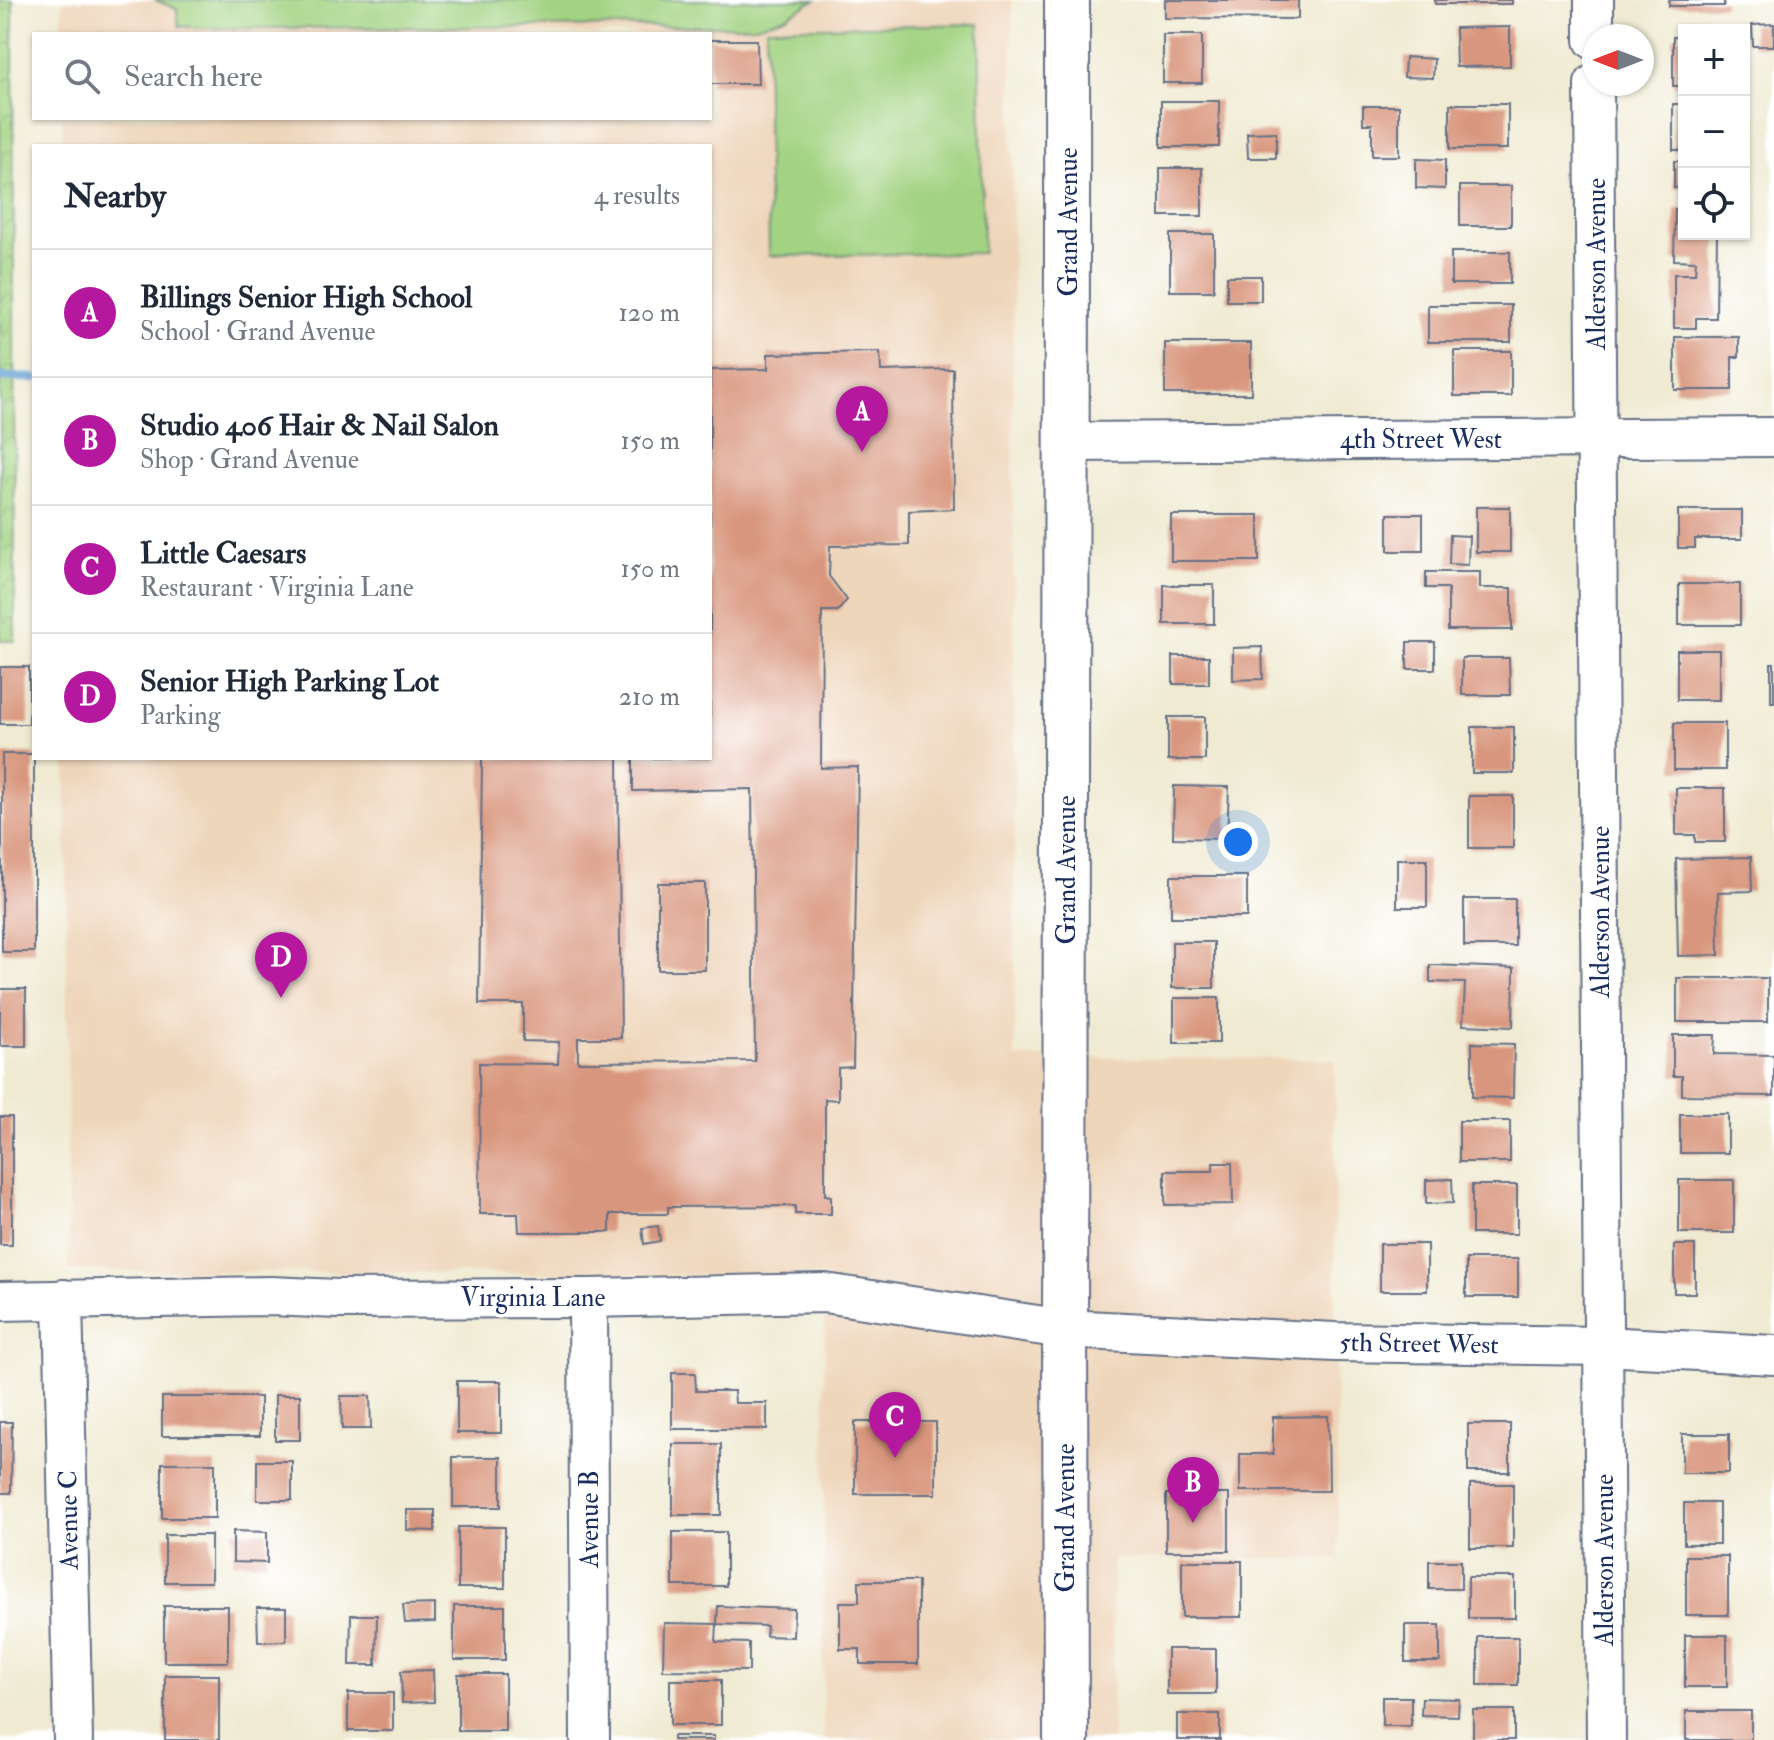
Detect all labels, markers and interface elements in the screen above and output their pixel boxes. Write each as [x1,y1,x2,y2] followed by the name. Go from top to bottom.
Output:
[1582,24,1654,96] north arrow
[1678,24,1750,240] map controls
[1678,24,1750,96] button: +
[32,32,712,120] search box
[60,54,104,98] icon: search
[124,58,263,95] text: Search here
[1678,96,1750,168] button: −
[1053,147,1085,297] street label: Grand Avenue
[1678,168,1750,240] button: locate
[64,175,166,218] text: Nearby
[1581,178,1613,351] street label: Alderson Avenue
[594,180,680,212] text: 4 results
[140,279,472,316] text: Billings Senior High School
[82,297,98,329] text: A
[619,297,680,329] text: 120 m
[140,316,375,348] text: School · Grand Avenue
[836,386,888,452] pin: A
[140,407,499,444] text: Studio 406 Hair & Nail Salon
[1340,424,1502,456] street label: 4th Street West
[81,425,99,457] text: B
[621,425,680,457] text: 150 m
[140,444,359,476] text: Shop · Grand Avenue
[140,535,306,572] text: Little Caesars
[80,553,100,585] text: C
[621,553,680,585] text: 150 m
[140,572,414,604] text: Restaurant · Virginia Lane
[140,663,439,700] text: Senior High Parking Lot
[79,681,101,713] text: D
[619,681,680,713] text: 210 m
[140,700,220,732] text: Parking
[1051,795,1083,945] street label: Grand Avenue
[1218,822,1258,862] your location
[1585,826,1617,999] street label: Alderson Avenue
[255,932,307,998] pin: D
[461,1282,606,1314] street label: Virginia Lane
[1339,1327,1499,1361] street label: 5th Street West
[869,1392,921,1458] pin: C
[1050,1443,1082,1593] street label: Grand Avenue
[1167,1457,1219,1523] pin: B
[52,1470,86,1571] street label: Avenue C
[574,1470,606,1569] street label: Avenue B
[1589,1474,1621,1647] street label: Alderson Avenue

